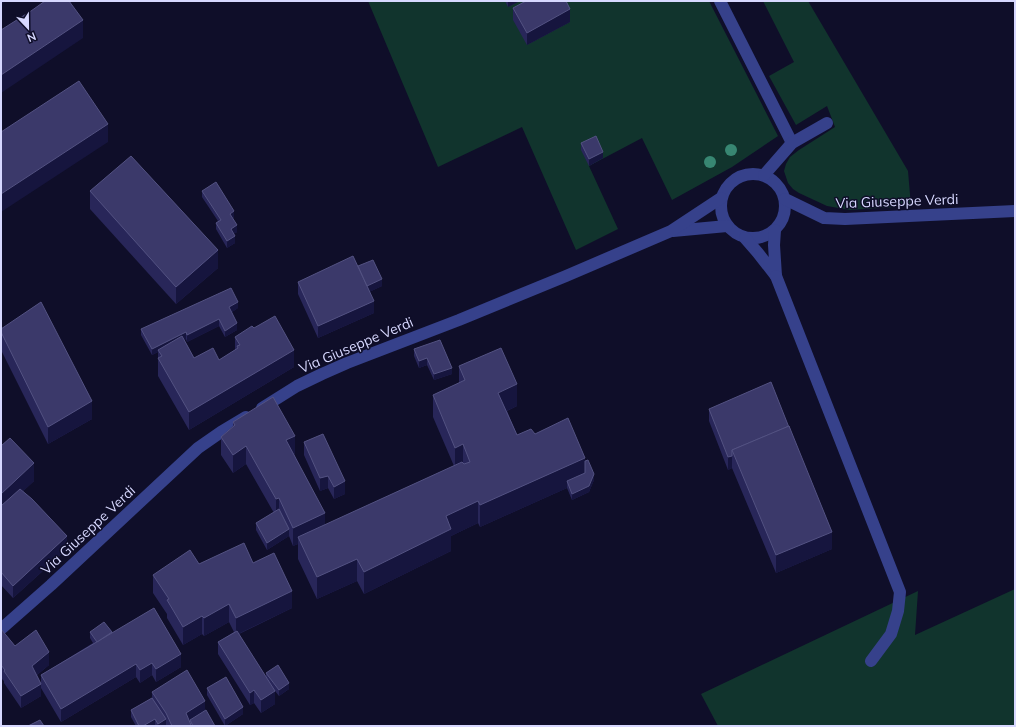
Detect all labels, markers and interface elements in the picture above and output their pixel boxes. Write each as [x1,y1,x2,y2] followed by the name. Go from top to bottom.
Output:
[8,8,48,48] north arrow
[25,29,38,45] text: N
[835,190,959,212] street label: Via Giuseppe Verdi
[296,313,416,377] street label: Via Giuseppe Verdi
[37,482,139,578] street label: Via Giuseppe Verdi

